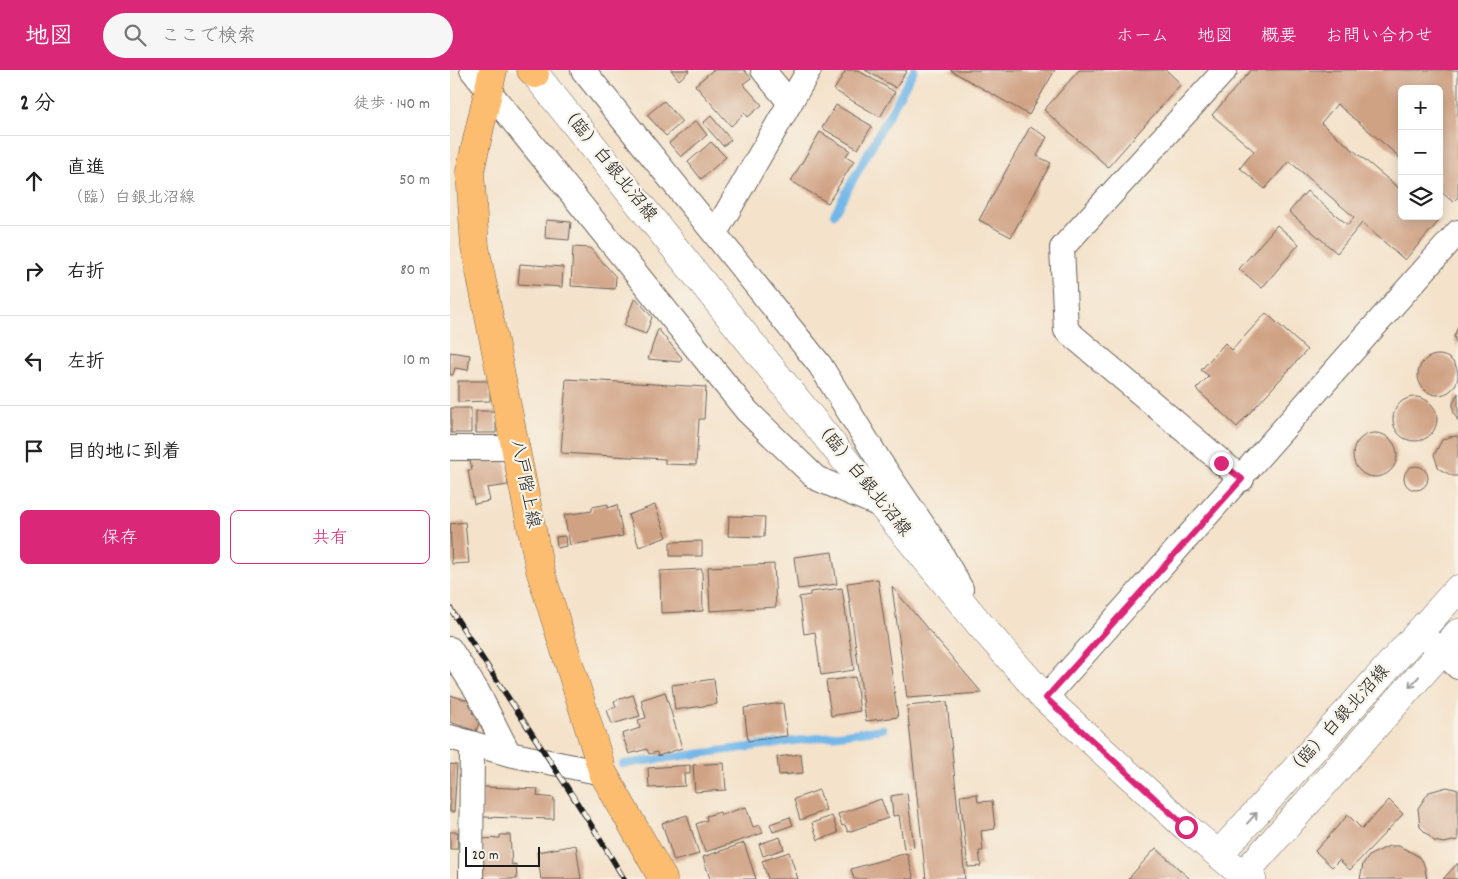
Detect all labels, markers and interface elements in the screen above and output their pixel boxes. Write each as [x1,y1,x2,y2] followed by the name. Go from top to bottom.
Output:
[103,13,453,58] search box
[25,21,73,55] text: 地図
[121,21,149,49] icon: search
[161,24,256,51] text: ここで検索
[1116,25,1169,50] text: ホーム
[1197,25,1233,50] text: 地図
[1261,25,1297,50] text: 概要
[1325,25,1433,50] text: お問い合わせ
[1398,85,1443,220] map controls
[1398,85,1443,130] button: +
[20,90,55,120] text: 2 分
[353,93,430,116] text: 徒歩 · 140 m
[552,100,662,228] street label: （臨）白銀北沼線
[1398,130,1443,175] button: −
[67,156,105,183] text: 直進
[20,167,48,195] icon: ahead
[399,169,430,192] text: 50 m
[1398,175,1443,220] button: layers
[67,187,195,210] text: （臨）白銀北沼線
[20,257,48,285] icon: right
[400,259,430,282] text: 80 m
[67,260,105,287] text: 右折
[20,347,48,375] icon: left
[403,349,430,372] text: 10 m
[67,350,105,377] text: 左折
[806,415,916,543] street label: （臨）白銀北沼線
[20,437,48,465] icon: arrive
[503,437,545,531] street label: 八戸階上線
[67,440,181,467] text: 目的地に到着
[1210,452,1233,475] route end
[20,510,220,564] button: 保存
[230,510,430,564] button: 共有
[1282,660,1396,784] street label: （臨）白銀北沼線
[1408,676,1420,689] one-way arrow
[1246,812,1258,825] one-way arrow
[1175,816,1198,839] route start
[465,844,540,867] scale bar
[472,846,499,866] text: 20 m

